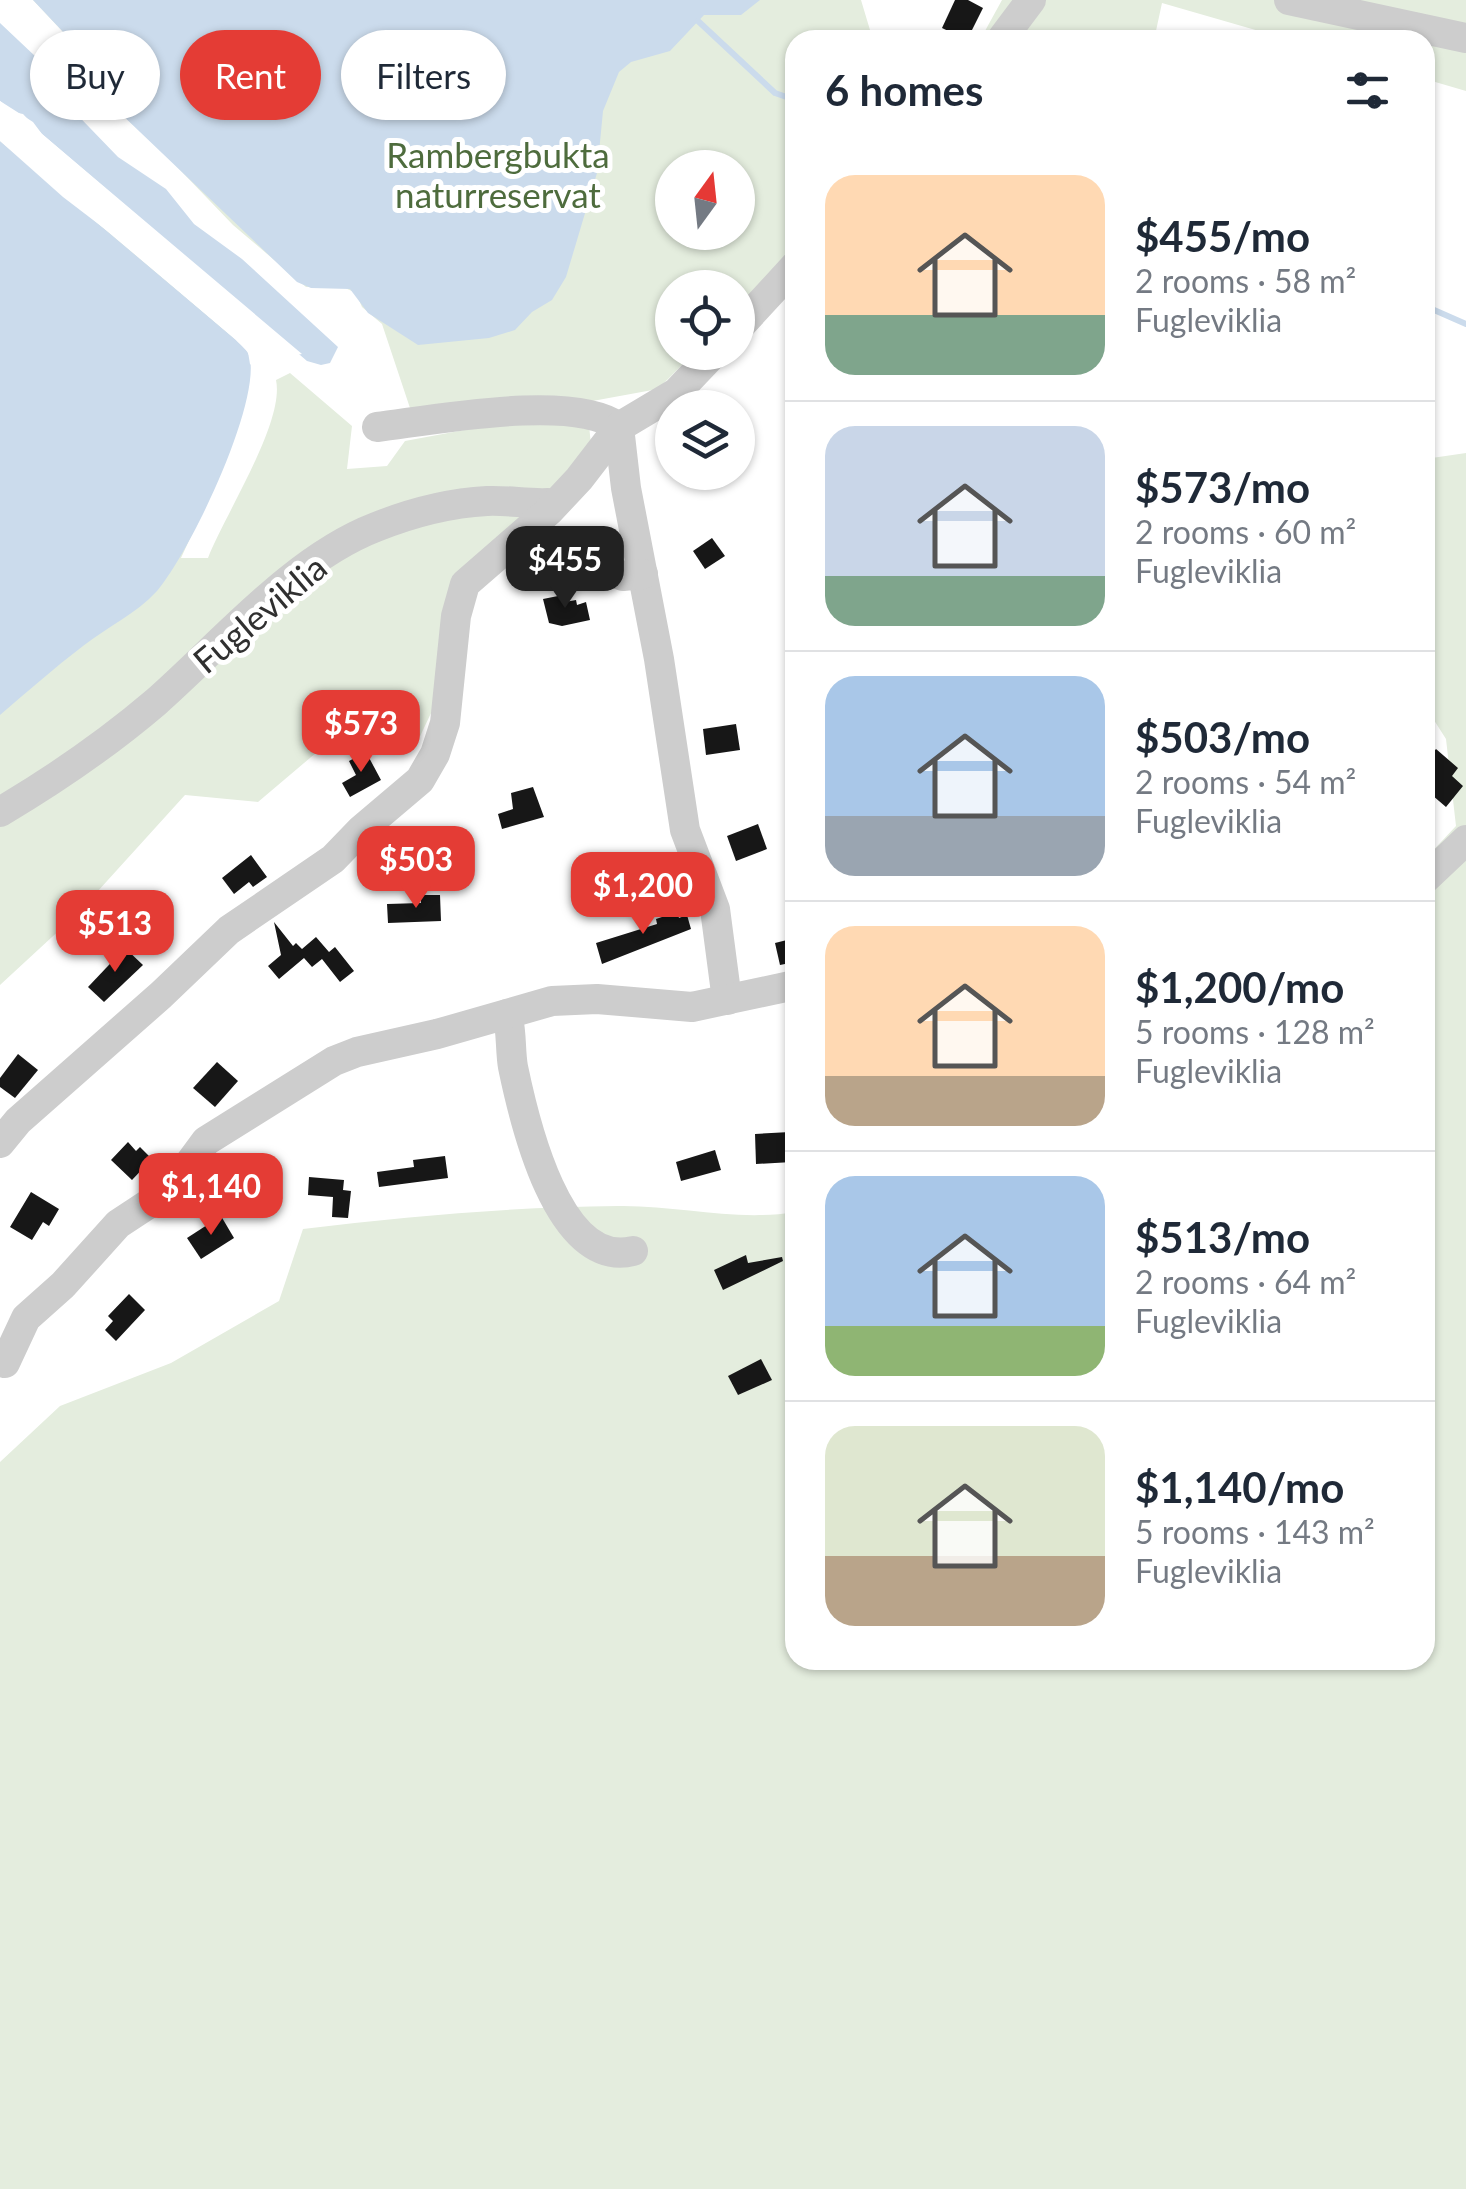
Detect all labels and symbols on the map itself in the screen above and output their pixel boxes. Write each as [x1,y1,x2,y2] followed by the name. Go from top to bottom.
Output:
[386,133,610,215] park label: Rambergbukta naturreservat
[655,150,755,250] north arrow
[506,526,624,611] pin: $455
[184,545,334,681] street label: Fugleviklia
[302,690,420,775] pin: $573
[357,826,475,911] pin: $503
[562,852,724,937] pin: $1,200
[56,890,174,975] pin: $513
[130,1153,292,1238] pin: $1,140

